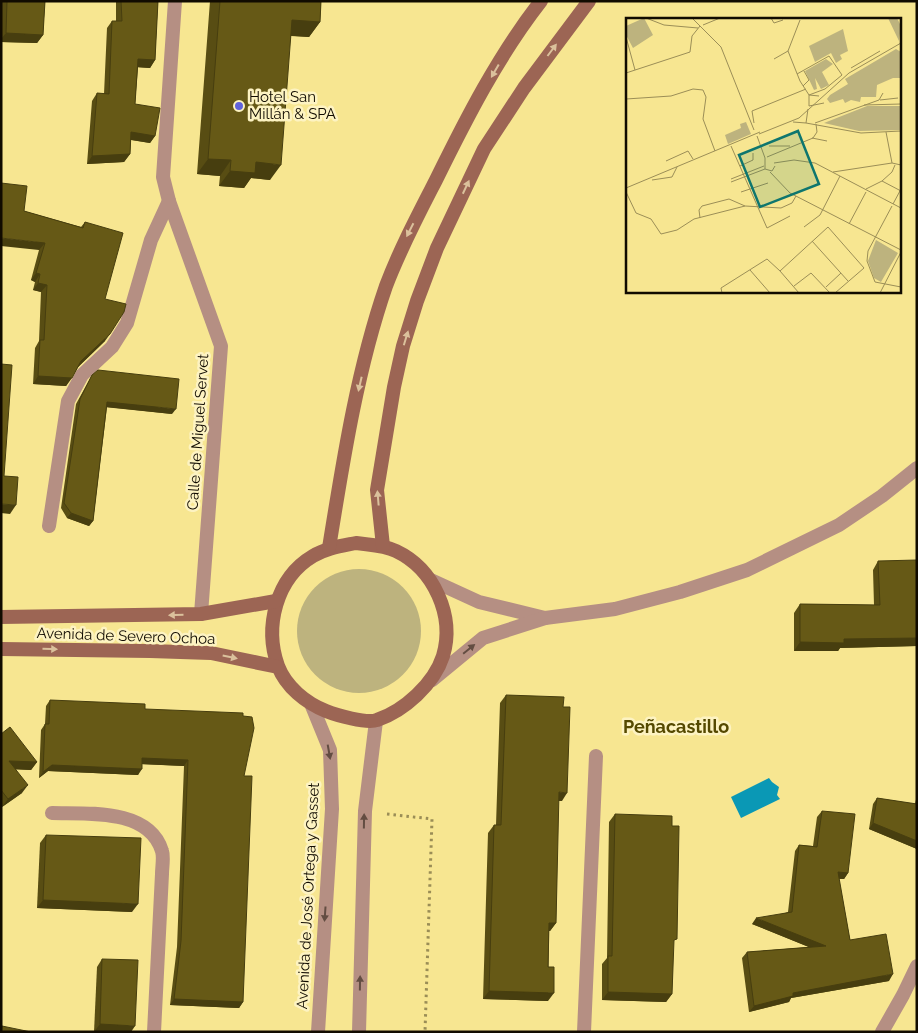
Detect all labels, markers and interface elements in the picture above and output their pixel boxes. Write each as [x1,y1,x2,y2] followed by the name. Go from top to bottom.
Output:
[626,18,900,292] inset map
[547,43,557,57] one-way arrow
[490,65,499,78] one-way arrow
[249,88,336,123] place label: Hotel San Millán & SPA
[233,100,245,112] marker: Hotel San Millán & SPA
[462,180,470,194] one-way arrow
[406,223,414,237] one-way arrow
[402,330,410,345] one-way arrow
[184,353,212,511] street label: Calle de Miguel Servet
[356,376,364,392] one-way arrow
[374,489,382,505] one-way arrow
[168,611,184,619] one-way arrow
[36,624,216,648] street label: Avenida de Severo Ochoa
[463,644,476,655] one-way arrow
[42,645,58,653] one-way arrow
[222,654,238,662] one-way arrow
[623,716,729,737] district label: Peñacastillo
[325,744,333,760] one-way arrow
[293,782,323,1010] street label: Avenida de José Ortega y Gasset
[361,812,369,828] one-way arrow
[321,906,329,922] one-way arrow
[357,975,365,991] one-way arrow

